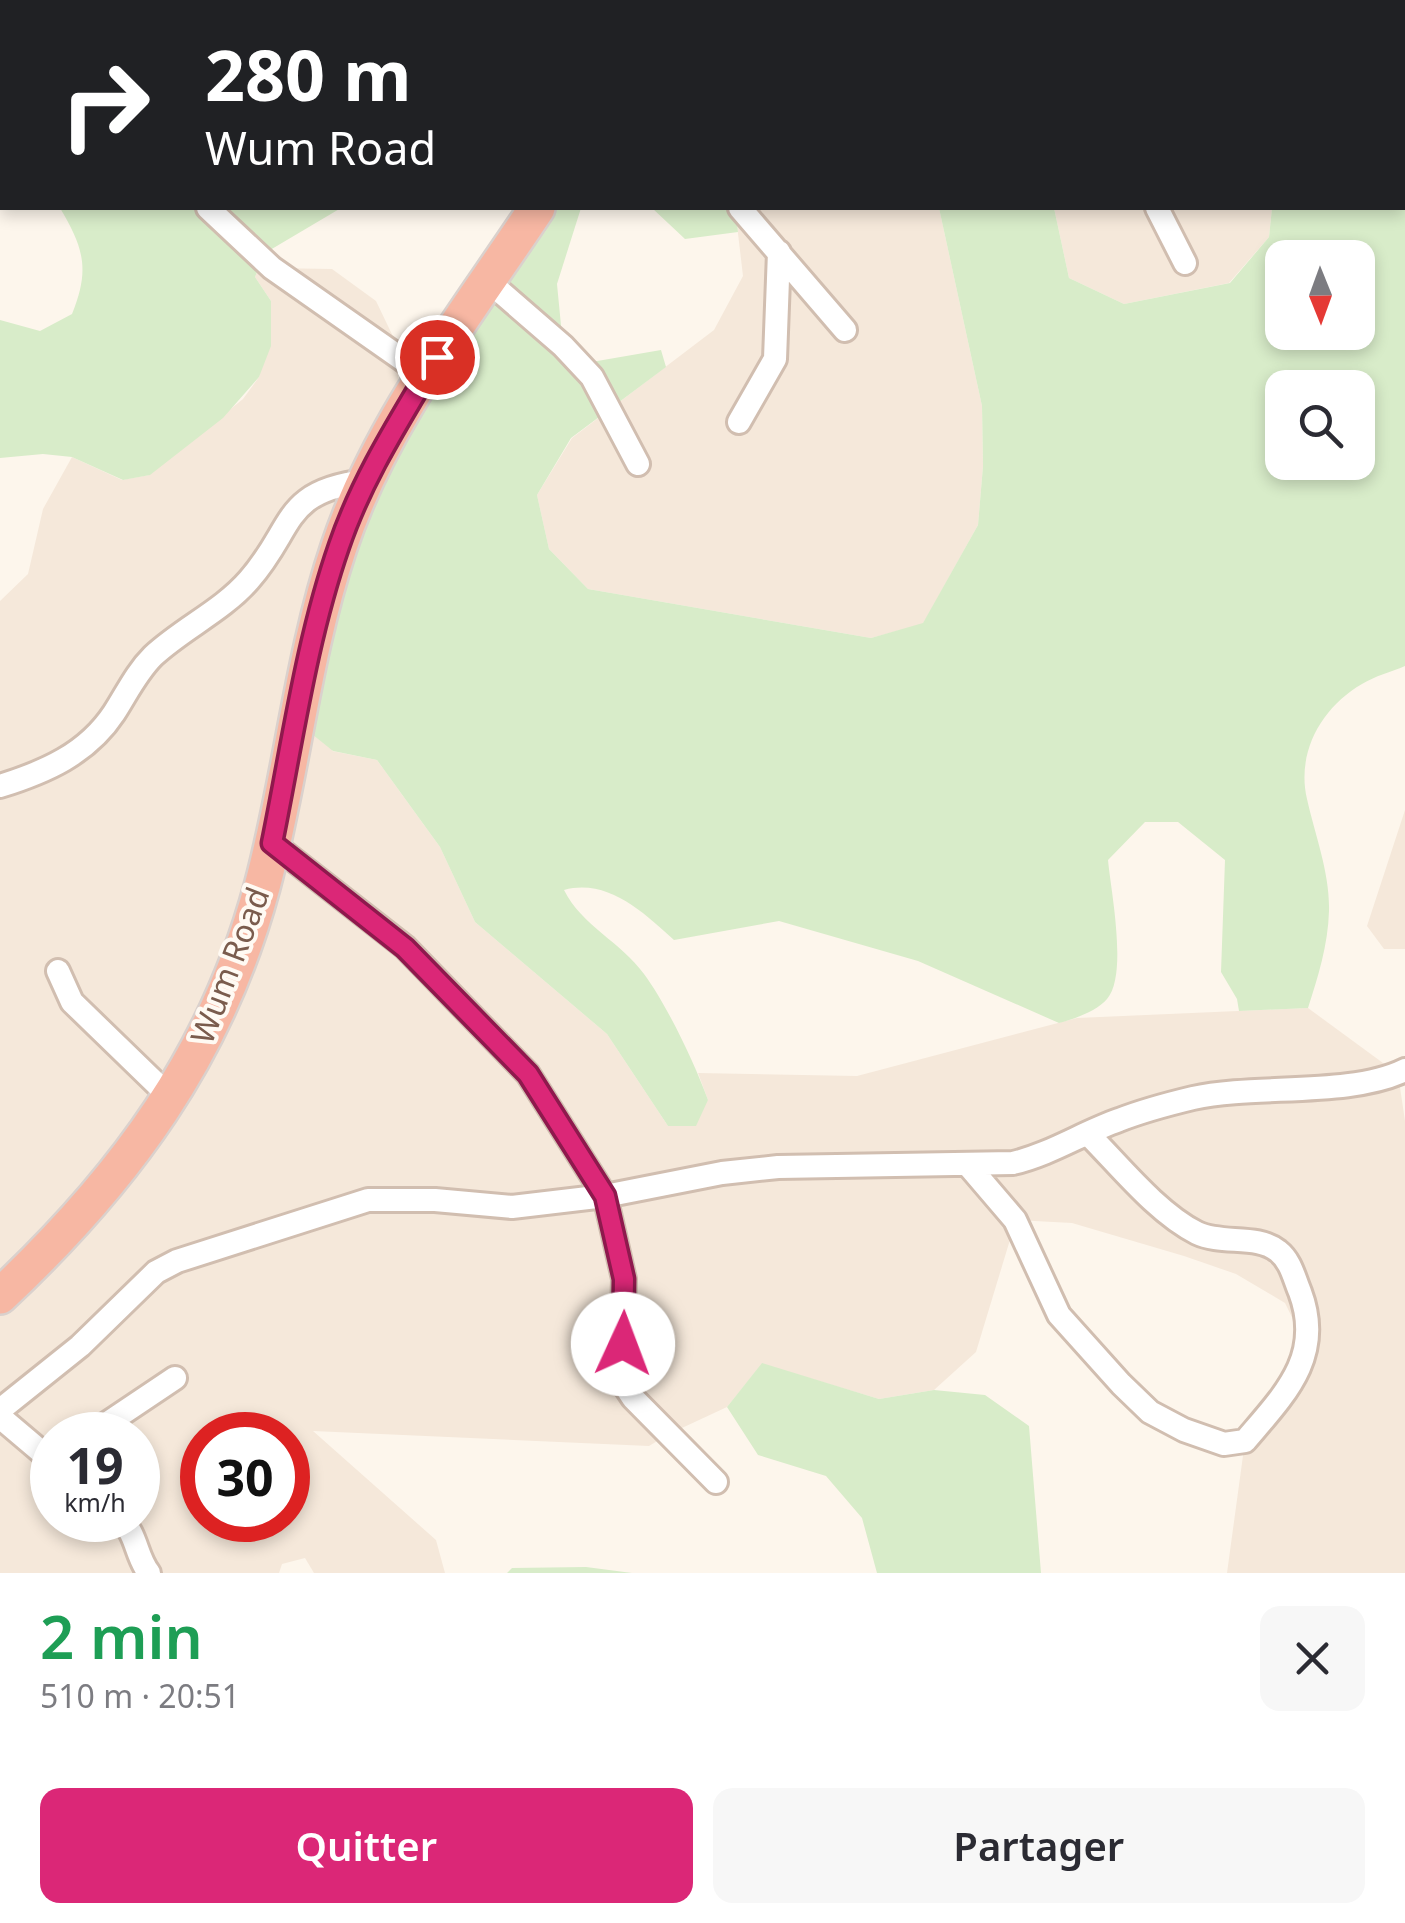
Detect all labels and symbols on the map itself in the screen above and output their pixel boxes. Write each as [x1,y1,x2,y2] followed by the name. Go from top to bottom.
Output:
[1265,240,1375,350] north arrow
[395,315,480,400] pin
[179,881,279,1049] street label: Wum Road
[571,1292,675,1396] position arrow
[180,1412,310,1542] speed limit sign: 30

